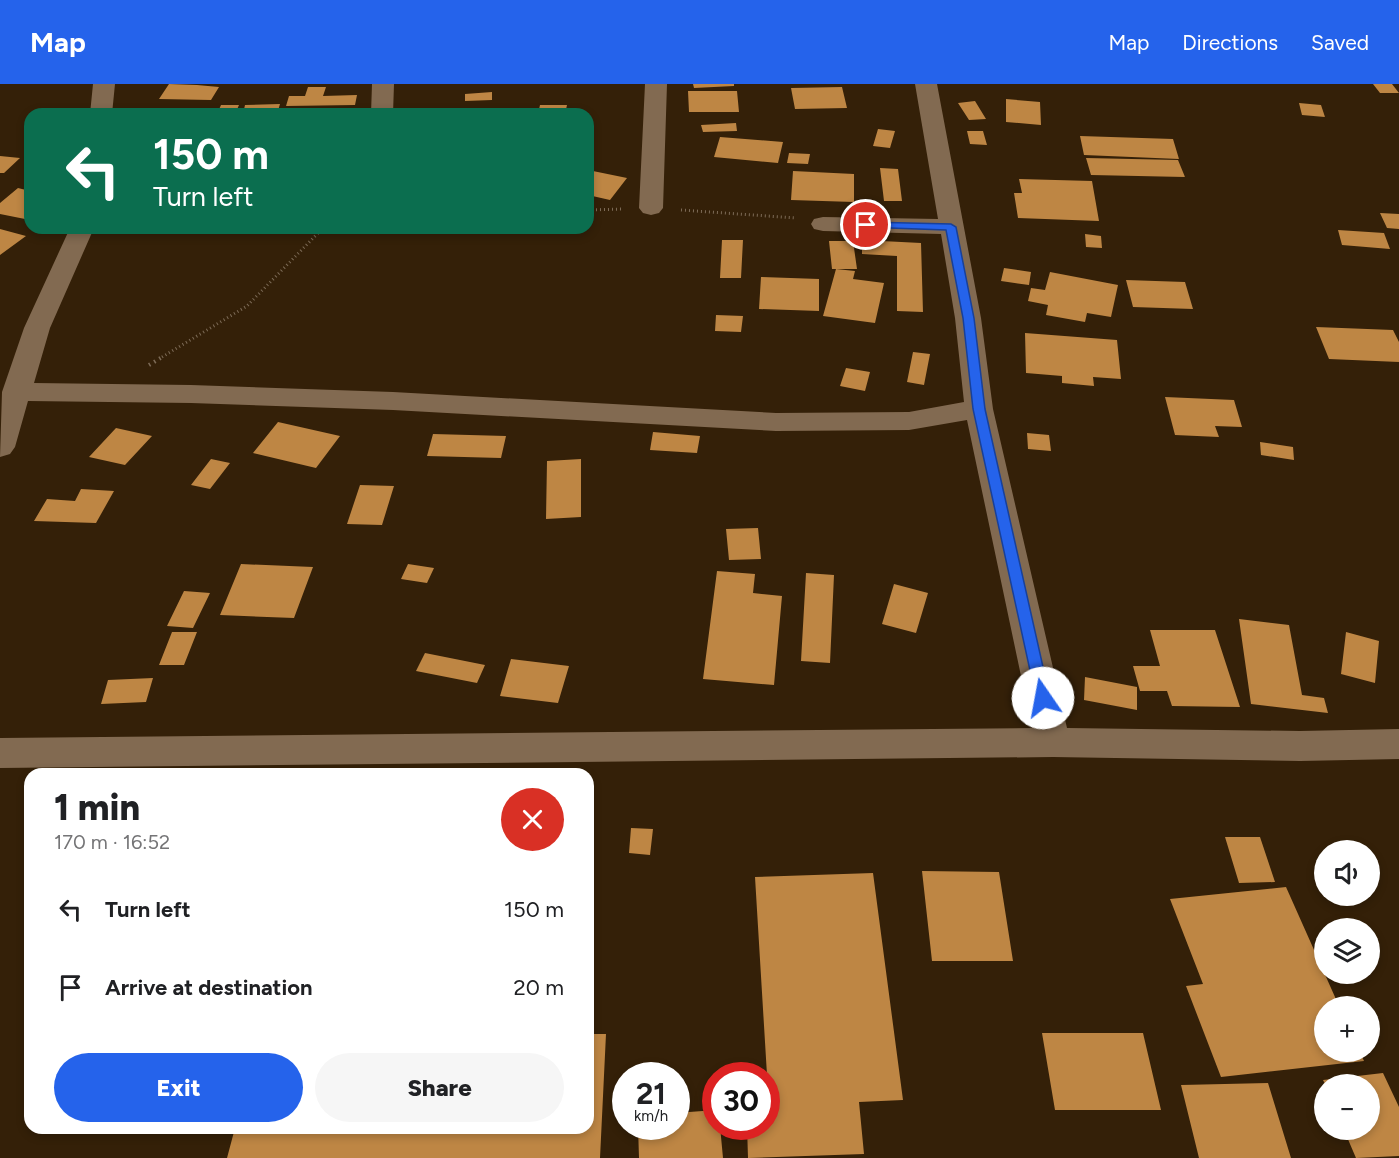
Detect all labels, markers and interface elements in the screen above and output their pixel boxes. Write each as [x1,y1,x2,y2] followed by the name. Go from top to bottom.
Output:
[30,25,86,59] text: Map
[1108,30,1149,55] text: Map
[1182,30,1278,55] text: Directions
[1311,30,1369,55] text: Saved
[153,129,269,180] text: 150 m
[54,132,132,210] icon: left
[153,180,253,213] text: Turn left
[840,199,891,250] pin
[849,208,882,241] icon: arrive
[1011,666,1075,730] position arrow
[54,786,140,829] text: 1 min
[501,788,564,851] button: close
[54,830,170,854] text: 170 m · 16:52
[1314,840,1380,1140] map controls
[1314,840,1380,906] button: sound
[54,893,87,926] icon: left
[105,896,191,923] text: Turn left
[504,896,564,923] text: 150 m
[1314,918,1380,984] button: layers
[54,971,87,1004] icon: arrive
[105,974,313,1001] text: Arrive at destination
[513,974,564,1001] text: 20 m
[1314,996,1380,1062] button: +
[54,1053,303,1122] button: Exit
[315,1053,564,1122] button: Share
[702,1062,780,1140] speed limit sign: 30
[1314,1074,1380,1140] button: −
[636,1075,666,1112] text: 21
[634,1107,668,1125] text: km/h

